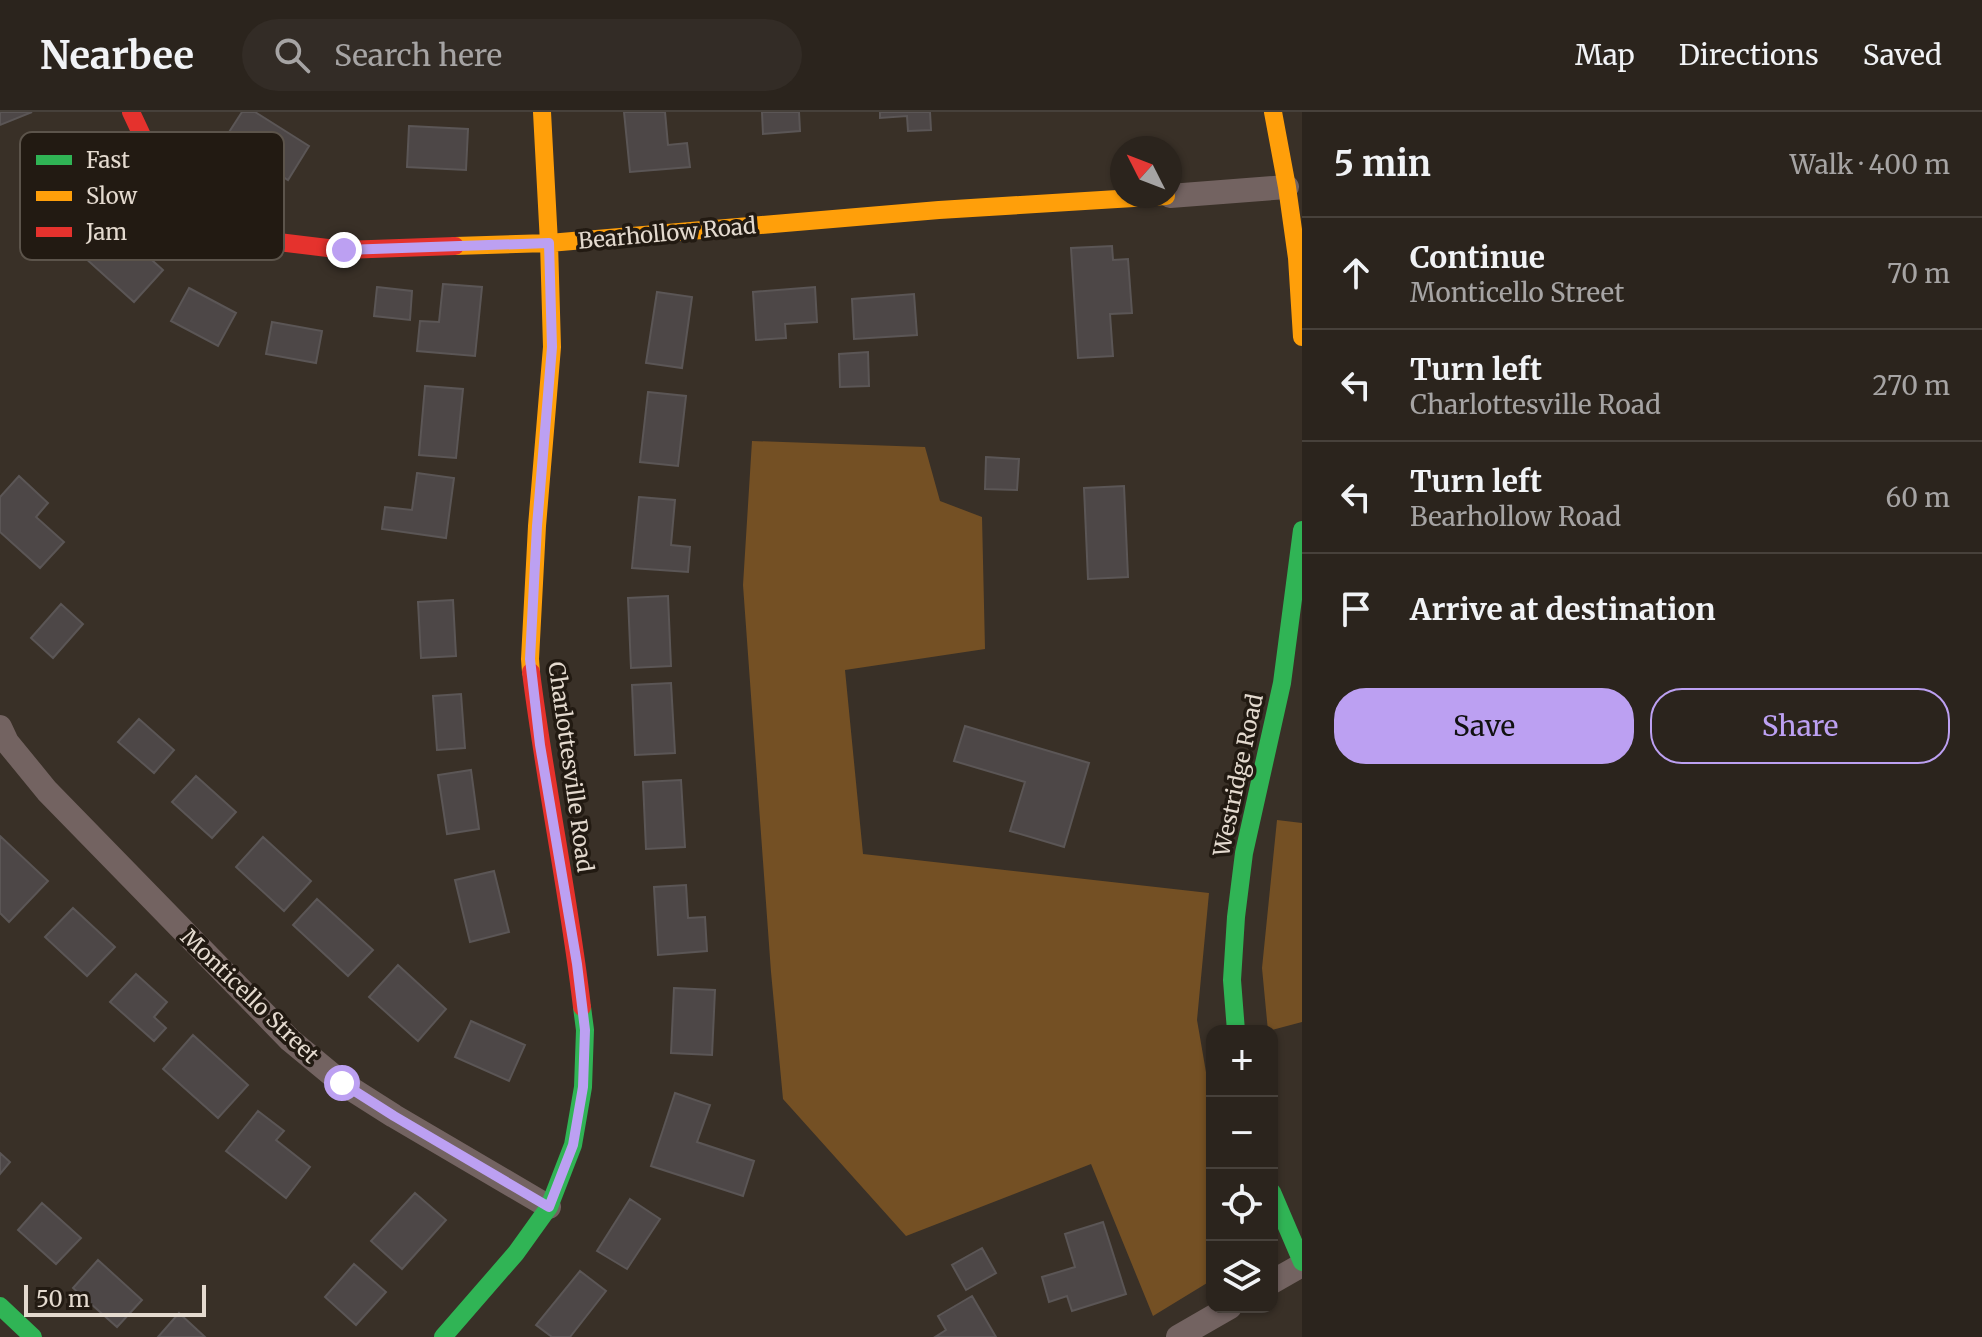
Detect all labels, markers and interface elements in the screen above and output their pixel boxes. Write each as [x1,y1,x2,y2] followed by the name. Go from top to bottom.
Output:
[242,19,802,91] search box
[40,32,194,79] text: Nearbee
[270,33,314,77] icon: search
[334,36,502,74] text: Search here
[1575,37,1635,73] text: Map
[1679,37,1819,73] text: Directions
[1863,37,1942,73] text: Saved
[20,132,284,260] legend
[1110,136,1182,208] north arrow
[1334,143,1431,185] text: 5 min
[86,146,130,174] text: Fast
[1790,148,1950,181] text: Walk · 400 m
[86,182,137,210] text: Slow
[577,211,757,255] street label: Bearhollow Road
[85,218,127,246] text: Jam
[326,232,362,268] route end
[1410,238,1545,276] text: Continue
[1334,251,1378,295] icon: ahead
[1887,257,1950,290] text: 70 m
[1410,276,1624,309] text: Monticello Street
[1410,350,1542,388] text: Turn left
[1334,363,1378,407] icon: left
[1873,369,1950,402] text: 270 m
[1410,388,1661,421] text: Charlottesville Road
[1410,462,1542,500] text: Turn left
[1334,475,1378,519] icon: left
[1886,481,1950,514] text: 60 m
[1410,500,1621,533] text: Bearhollow Road
[1334,587,1378,631] icon: arrive
[1410,590,1716,628] text: Arrive at destination
[542,660,600,874] street label: Charlottesville Road
[1334,688,1634,764] button: Save
[1650,688,1950,764] button: Share
[1207,691,1269,860] street label: Westridge Road
[175,923,325,1069] street label: Monticello Street
[1206,1025,1278,1313] map controls
[1206,1025,1278,1097] button: +
[324,1065,360,1101] route start
[1206,1097,1278,1169] button: −
[1206,1169,1278,1241] button: locate
[1206,1241,1278,1313] button: layers
[24,1281,206,1317] scale bar
[36,1285,90,1313] text: 50 m

